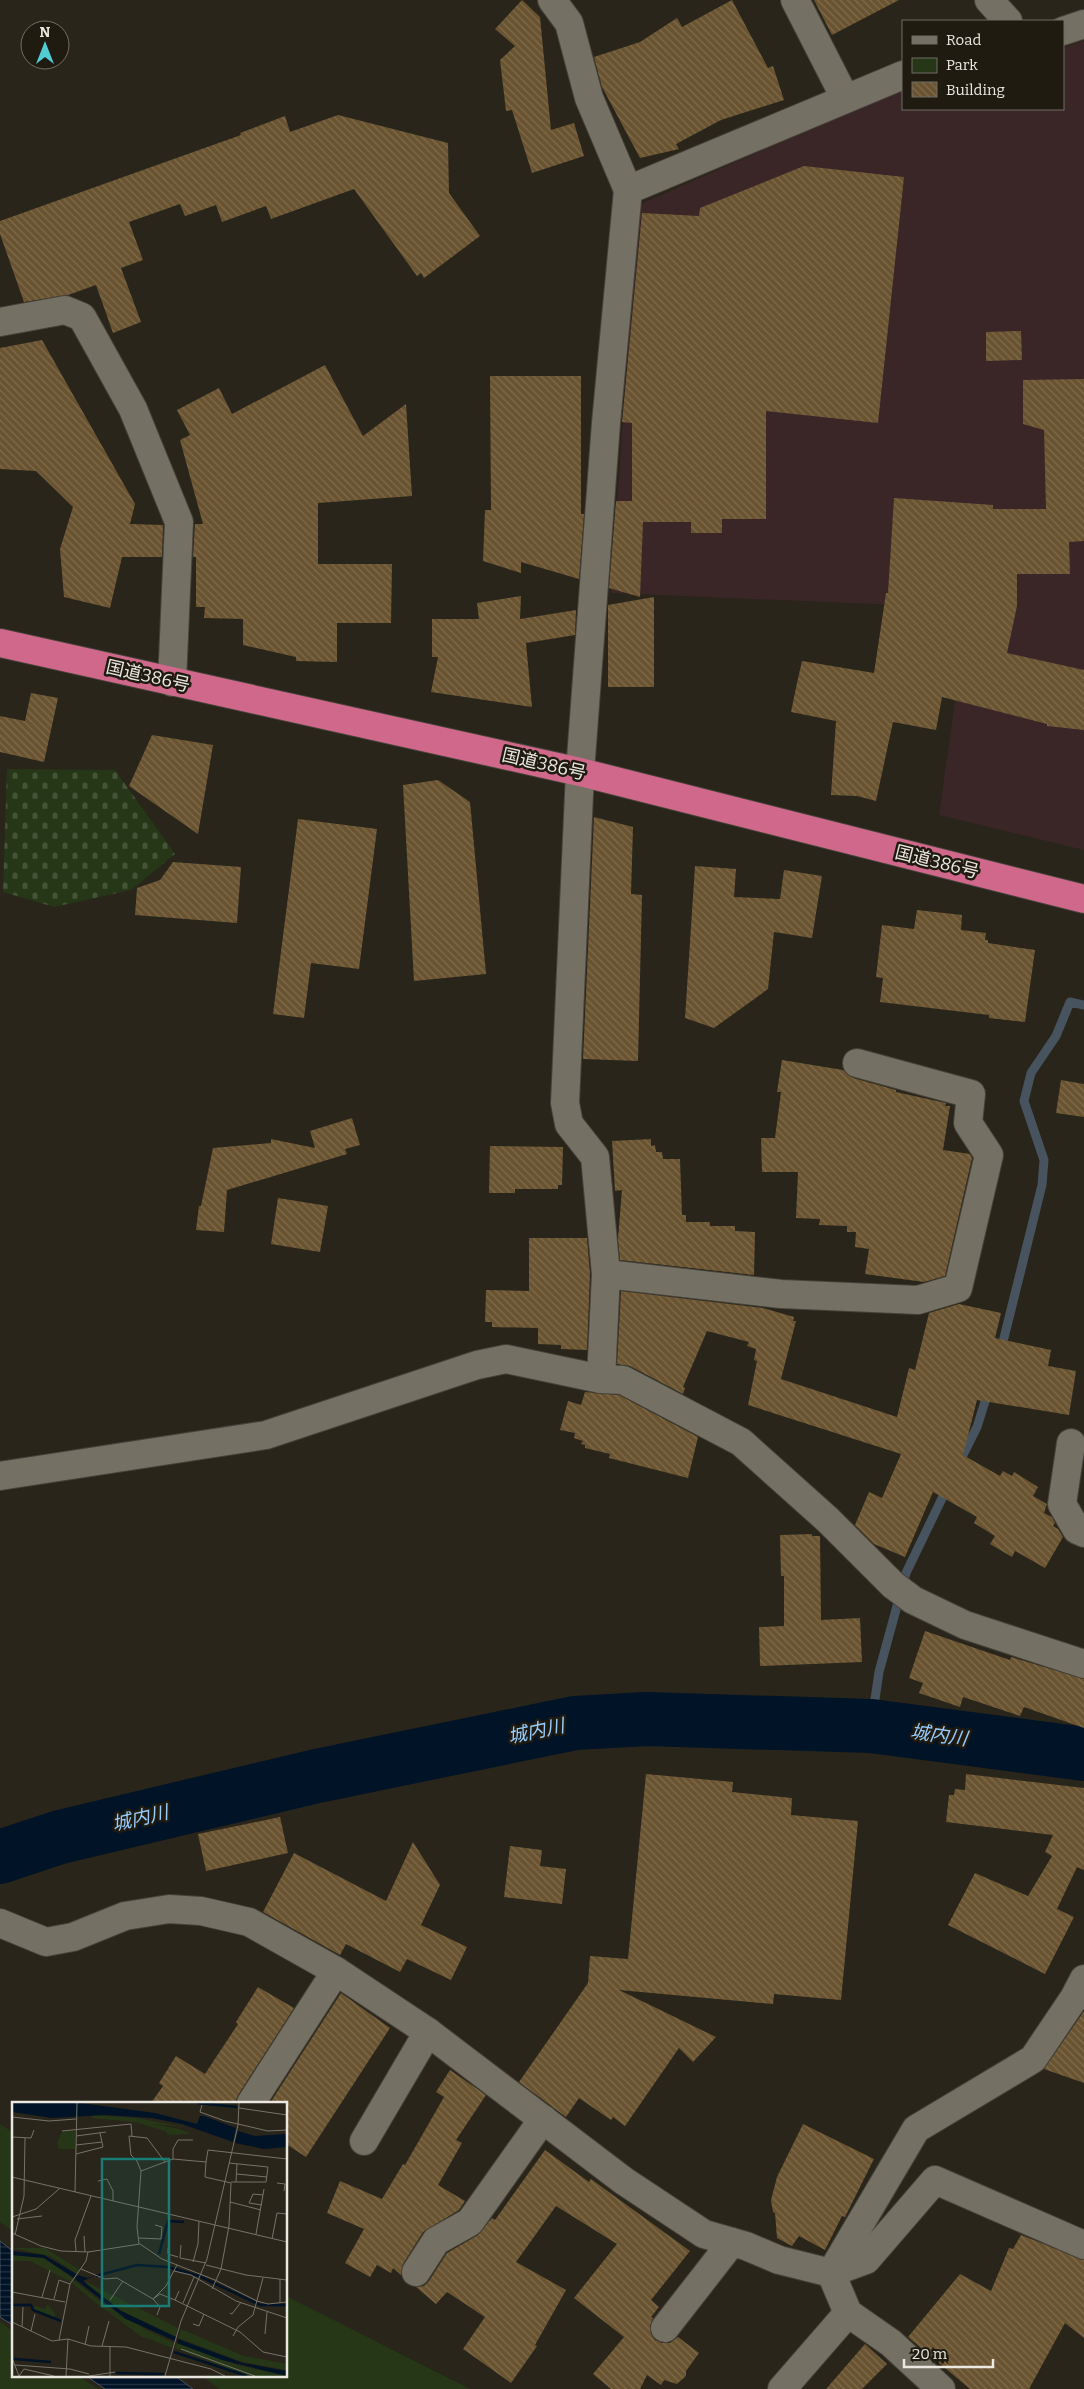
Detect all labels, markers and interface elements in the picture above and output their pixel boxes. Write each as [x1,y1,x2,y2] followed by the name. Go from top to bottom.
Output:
[20,20,70,70] north arrow
[902,20,1064,110] legend
[40,24,51,41] text: N
[946,31,981,49] text: Road
[946,56,978,74] text: Park
[946,81,1005,99] text: Building
[104,656,192,696] street label: 国道386号
[500,744,588,784] street label: 国道386号
[893,841,981,883] street label: 国道386号
[506,1713,568,1748] water label: 城内川
[909,1720,971,1751] water label: 城内川
[110,1800,172,1836] water label: 城内川
[12,2102,288,2376] inset map
[904,2336,993,2368] scale bar
[912,2345,948,2363] text: 20 m

